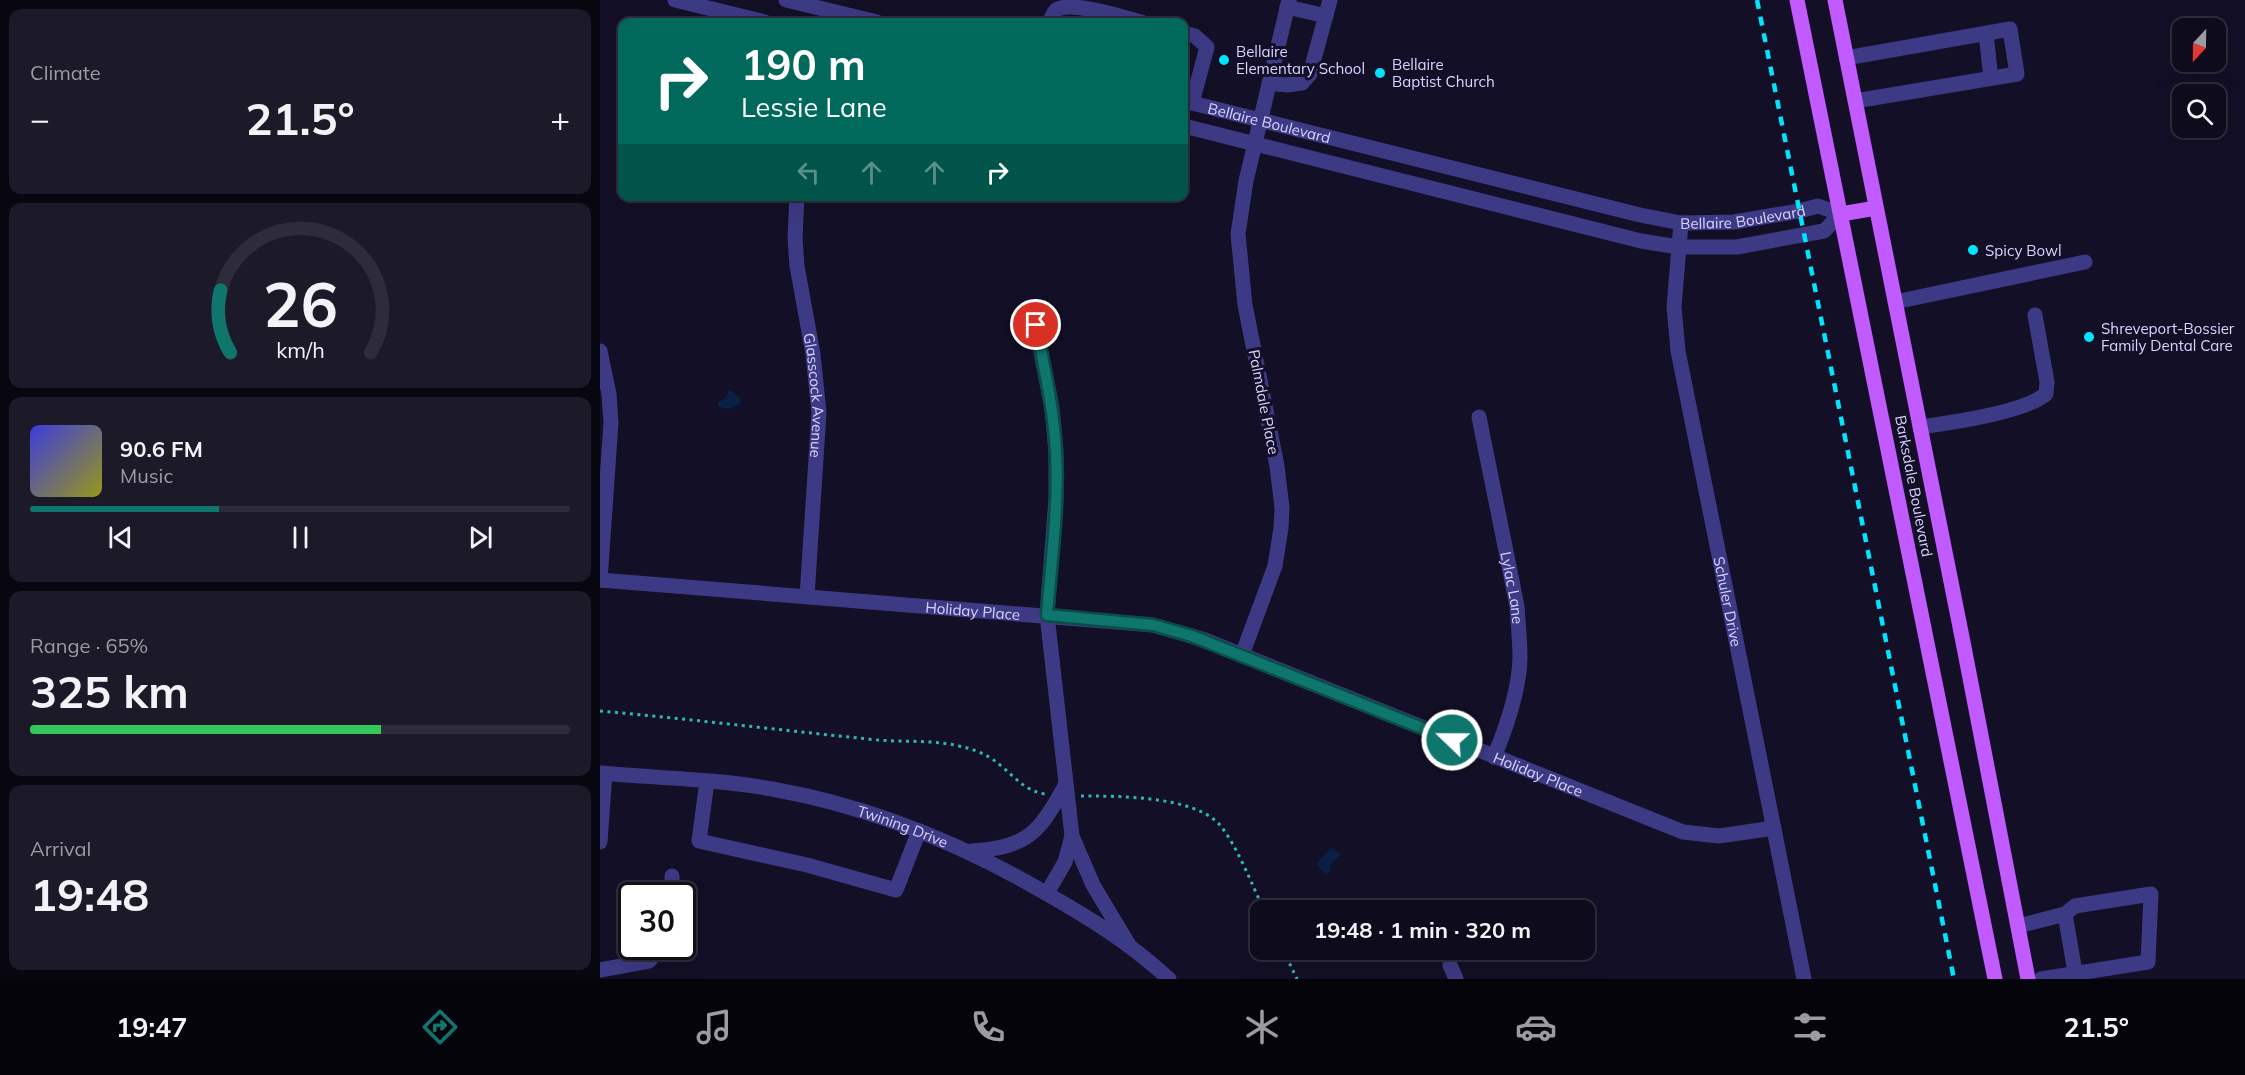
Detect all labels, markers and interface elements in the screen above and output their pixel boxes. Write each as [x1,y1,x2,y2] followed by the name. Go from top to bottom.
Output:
[2172,18,2226,72] north arrow
[2172,18,2226,138] map controls
[741,38,866,91] text: 190 m
[642,42,720,120] icon: right
[1236,42,1365,78] place label: Bellaire Elementary School
[1217,53,1231,67] marker: Bellaire Elementary School
[1392,55,1495,91] place label: Bellaire Baptist Church
[30,60,101,85] text: Climate
[1373,66,1387,80] marker: Bellaire Baptist Church
[2172,84,2226,138] button: search
[245,90,355,146] text: 21.5°
[741,90,887,124] text: Lessie Lane
[30,98,50,139] text: −
[550,98,570,139] text: +
[1206,98,1333,147] street label: Bellaire Boulevard
[792,156,825,189] icon: left
[855,156,888,189] icon: ahead
[918,156,951,189] icon: ahead
[981,156,1014,189] icon: right
[1680,200,1807,233] street label: Bellaire Boulevard
[1985,241,2062,260] place label: Spicy Bowl
[1966,243,1980,257] marker: Spicy Bowl
[263,264,337,343] text: 26
[1010,299,1061,350] pin
[1019,308,1052,341] icon: arrive
[2101,319,2235,355] place label: Shreveport-Bossier Family Dental Care
[2082,330,2096,344] marker: Shreveport-Bossier Family Dental Care
[800,331,829,459] street label: Glasscock Avenue
[276,336,324,363] text: km/h
[1245,348,1283,456] street label: Palmdale Place
[1891,414,1937,558] street label: Barksdale Boulevard
[120,435,203,463] text: 90.6 FM
[120,463,173,488] text: Music
[104,521,137,554] icon: previous
[284,521,317,554] icon: pause
[464,521,497,554] icon: next
[1497,550,1528,625] street label: Lylac Lane
[1710,555,1747,648] street label: Schuler Drive
[925,597,1021,624] street label: Holiday Place
[30,633,148,658] text: Range · 65%
[30,663,189,719] text: 325 km
[1420,708,1484,772] position arrow
[1491,747,1586,800] street label: Holiday Place
[855,801,951,851] street label: Twining Drive
[30,836,91,861] text: Arrival
[30,866,149,922] text: 19:48
[618,882,696,960] speed limit sign: 30
[1314,916,1531,944] text: 19:48 · 1 min · 320 m
[419,1006,461,1048] icon: directions
[693,1006,735,1048] icon: music
[967,1006,1009,1048] icon: phone
[1241,1006,1283,1048] icon: climate
[1515,1006,1557,1048] icon: car
[1789,1006,1831,1048] icon: filters
[116,1010,187,1044] text: 19:47
[2063,1010,2129,1044] text: 21.5°

